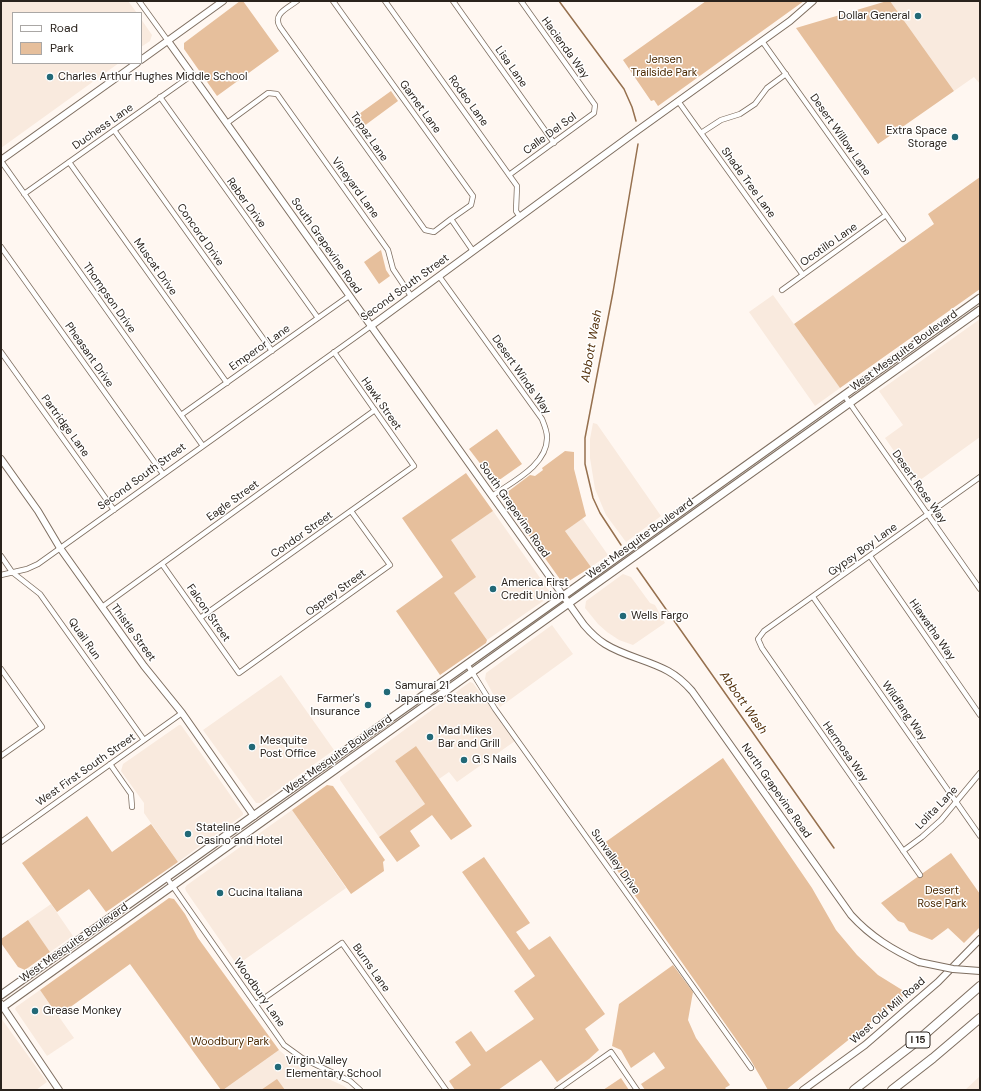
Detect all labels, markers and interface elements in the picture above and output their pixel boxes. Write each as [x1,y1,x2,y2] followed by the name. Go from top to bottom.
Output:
[838,9,910,23] place label: Dollar General
[913,11,923,21] marker: Dollar General
[12,12,142,64] legend
[538,15,592,81] street label: Hacienda Way
[50,20,78,36] text: Road
[50,40,74,56] text: Park
[492,44,530,90] street label: Lisa Lane
[631,53,697,79] park label: Jensen Trailside Park
[58,70,247,84] place label: Charles Arthur Hughes Middle School
[45,72,55,82] marker: Charles Arthur Hughes Middle School
[445,73,491,129] street label: Rodeo Lane
[396,78,444,136] street label: Garnet Lane
[807,91,873,179] street label: Desert Willow Lane
[70,101,136,153] street label: Duchess Lane
[347,110,391,164] street label: Topaz Lane
[521,110,579,158] street label: Calle Del Sol
[886,124,947,150] place label: Extra Space Storage
[950,132,960,142] marker: Extra Space Storage
[718,145,778,221] street label: Shade Tree Lane
[328,155,382,221] street label: Vineyard Lane
[223,175,269,231] street label: Reber Drive
[288,196,364,296] street label: South Grapevine Road
[174,201,226,269] street label: Concord Drive
[798,220,860,270] street label: Ocotillo Lane
[131,236,179,298] street label: Muscat Drive
[358,252,452,324] street label: Second South Street
[80,260,138,336] street label: Thompson Drive
[848,308,960,394] street label: West Mesquite Boulevard
[579,309,605,383] water label: Abbott Wash
[62,320,116,390] street label: Pheasant Drive
[227,322,293,374] street label: Emperor Lane
[489,333,553,417] street label: Desert Winds Way
[358,375,404,433] street label: Hawk Street
[38,392,92,460] street label: Partridge Lane
[95,441,189,513] street label: Second South Street
[889,448,949,526] street label: Desert Rose Way
[476,460,552,560] street label: South Grapevine Road
[204,478,262,524] street label: Eagle Street
[584,496,696,582] street label: West Mesquite Boulevard
[269,509,335,561] street label: Condor Street
[826,521,900,579] street label: Gypsy Boy Lane
[303,567,369,619] street label: Osprey Street
[501,576,568,602] place label: America First Credit Union
[183,582,233,644] street label: Falcon Street
[488,584,498,594] marker: America First Credit Union
[906,597,958,663] street label: Hiawatha Way
[108,602,158,664] street label: Thistle Street
[631,609,689,623] place label: Wells Fargo
[618,611,628,621] marker: Wells Fargo
[65,616,103,662] street label: Quail Run
[716,669,770,737] water label: Abbott Wash
[395,679,506,705] place label: Samurai 21 Japanese Steakhouse
[879,679,929,743] street label: Wildfang Way
[382,687,392,697] marker: Samurai 21 Japanese Steakhouse
[310,692,360,718] place label: Farmer's Insurance
[363,700,373,710] marker: Farmer's Insurance
[281,713,395,797] street label: West Mesquite Boulevard
[819,719,871,785] street label: Hermosa Way
[438,724,500,750] place label: Mad Mikes Bar and Grill
[34,731,138,809] street label: West First South Street
[425,732,435,742] marker: Mad Mikes Bar and Grill
[260,734,316,760] place label: Mesquite Post Office
[738,741,814,841] street label: North Grapevine Road
[247,742,257,752] marker: Mesquite Post Office
[472,753,517,767] place label: G S Nails
[459,755,469,765] marker: G S Nails
[913,784,961,832] street label: Lolita Lane
[196,821,283,847] place label: Stateline Casino and Hotel
[588,827,642,897] street label: Sunvalley Drive
[183,829,193,839] marker: Stateline Casino and Hotel
[917,884,967,910] park label: Desert Rose Park
[228,886,303,900] place label: Cucina Italiana
[215,888,225,898] marker: Cucina Italiana
[17,901,131,985] street label: West Mesquite Boulevard
[350,941,392,995] street label: Burns Lane
[230,956,288,1030] street label: Woodbury Lane
[848,975,928,1047] street label: West Old Mill Road
[43,1004,122,1018] place label: Grease Monkey
[30,1006,40,1016] marker: Grease Monkey
[906,1032,930,1048] road number: I 15
[191,1035,269,1049] park label: Woodbury Park
[286,1054,381,1080] place label: Virgin Valley Elementary School
[273,1062,283,1072] marker: Virgin Valley Elementary School

